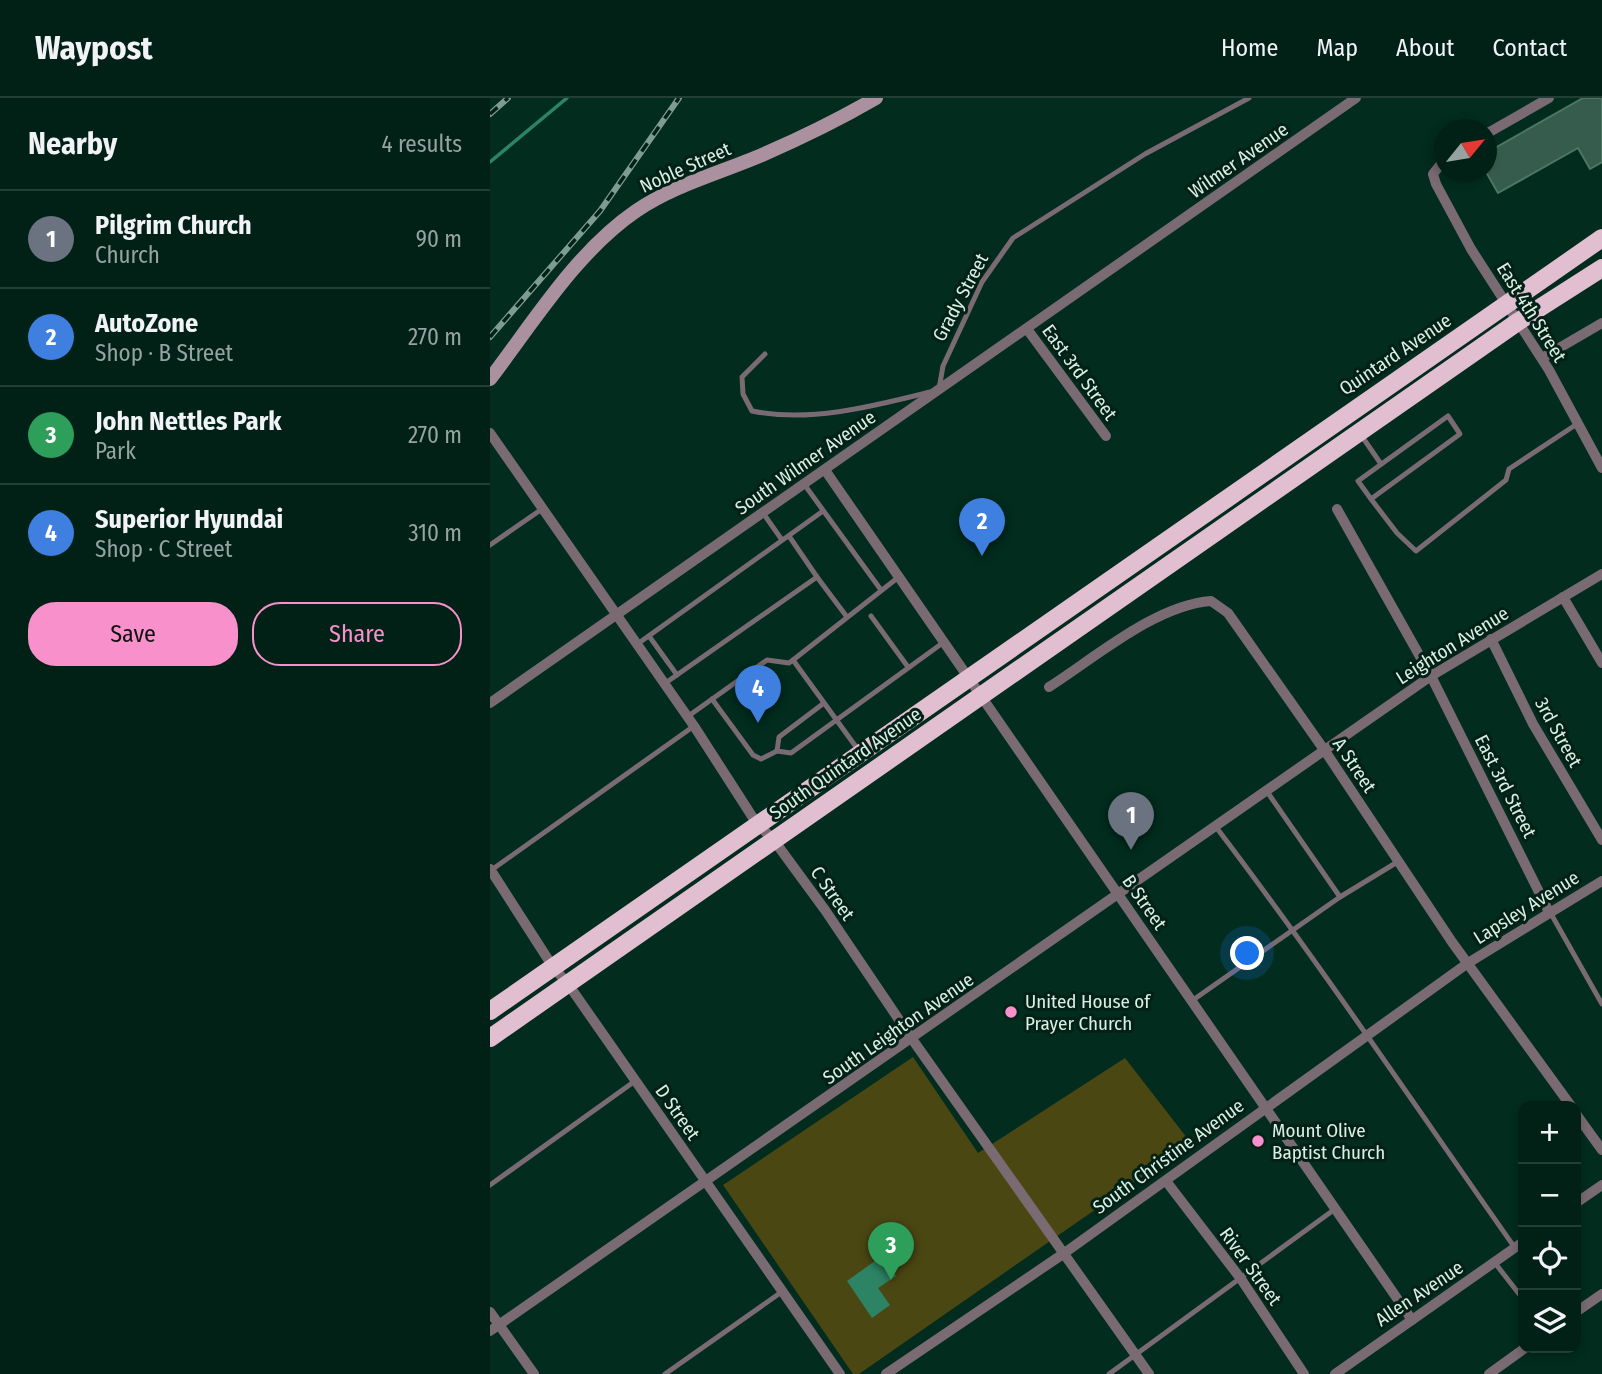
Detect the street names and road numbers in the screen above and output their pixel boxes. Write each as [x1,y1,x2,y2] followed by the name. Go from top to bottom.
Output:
[1184,118,1292,203] street label: Wilmer Avenue
[636,137,735,198] street label: Noble Street
[928,249,994,345] street label: Grady Street
[1492,258,1572,367] street label: East 4th Street
[1335,309,1456,400] street label: Quintard Avenue
[1037,320,1122,425] street label: East 3rd Street
[731,405,880,520] street label: South Wilmer Avenue
[1392,602,1513,689] street label: Leighton Avenue
[1530,693,1587,772] street label: 3rd Street
[765,702,926,824] street label: South Quintard Avenue
[1470,731,1542,842] street label: East 3rd Street
[1328,733,1382,798] street label: A Street
[806,862,860,925] street label: C Street
[1469,866,1583,949] street label: Lapsley Avenue
[1118,870,1172,935] street label: B Street
[819,968,978,1089] street label: South Leighton Avenue
[650,1080,705,1145] street label: D Street
[1088,1094,1248,1219] street label: South Christine Avenue
[1215,1223,1287,1310] street label: River Street
[1371,1256,1468,1331] street label: Allen Avenue

